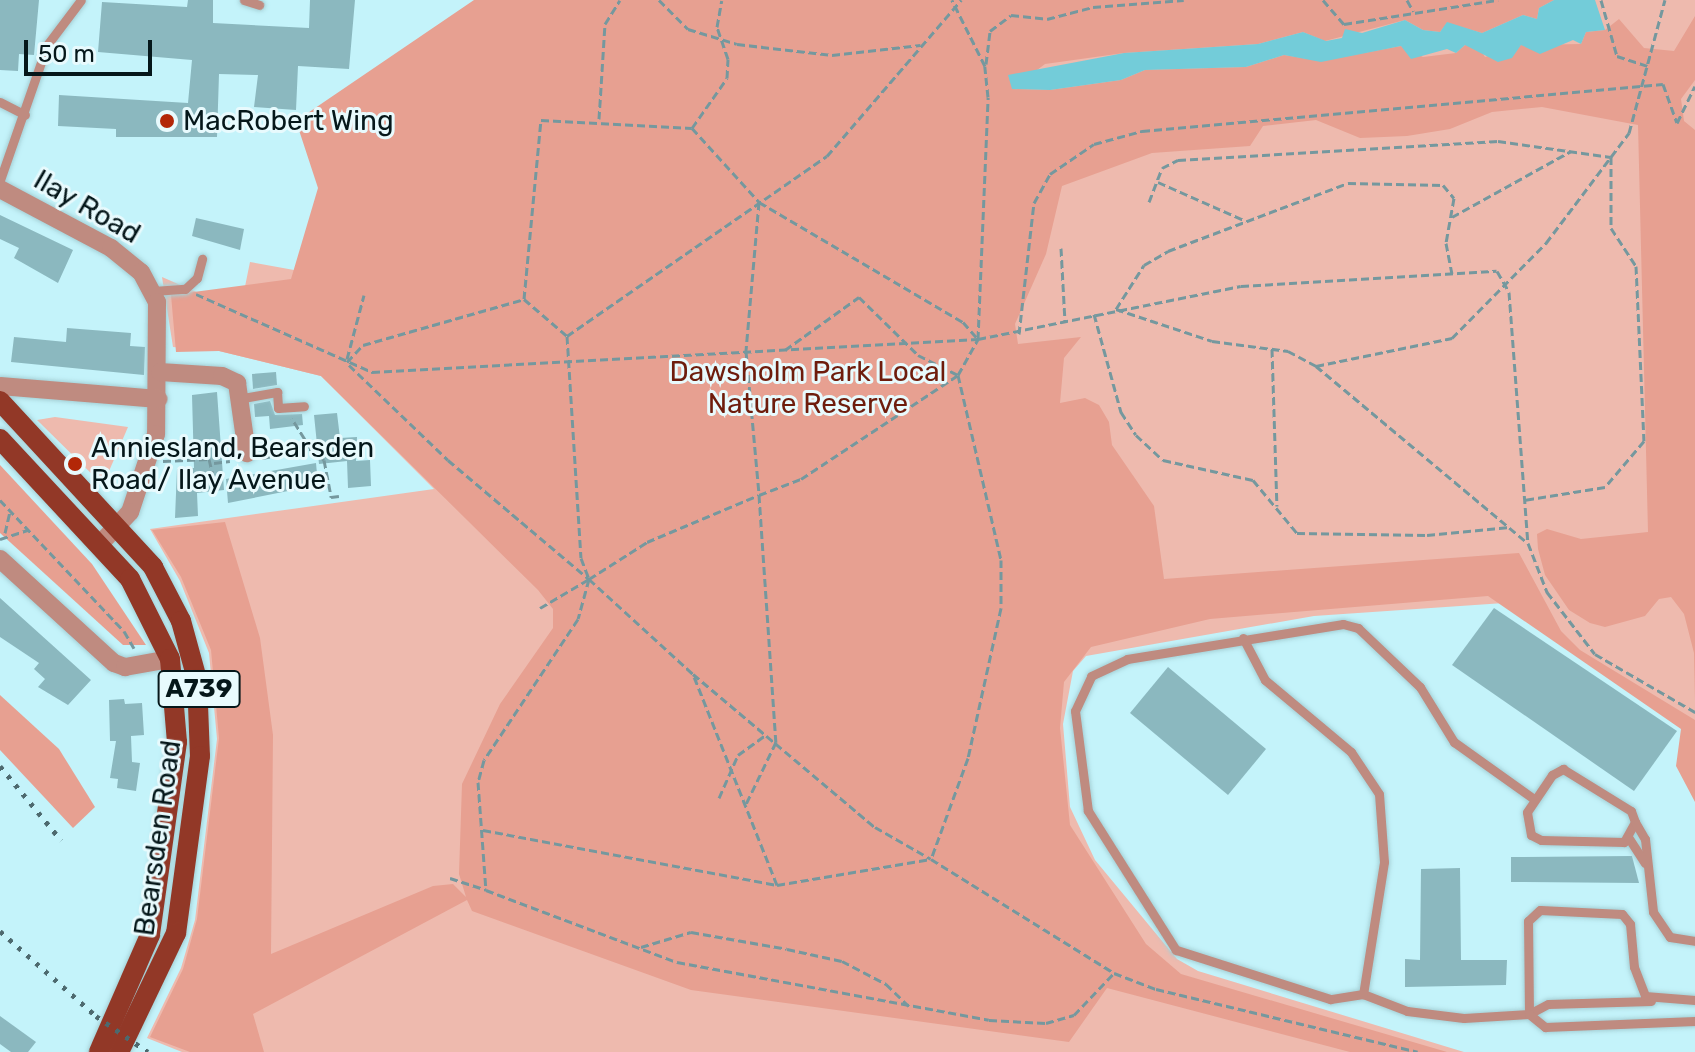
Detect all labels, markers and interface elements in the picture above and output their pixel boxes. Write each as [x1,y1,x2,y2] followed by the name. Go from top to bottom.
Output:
[28,24,156,74] scale bar
[38,40,95,68] text: 50 m
[183,104,394,138] place label: MacRobert Wing
[158,112,176,130] marker: MacRobert Wing
[27,163,147,251] street label: Ilay Road
[669,355,947,421] park label: Dawsholm Park Local Nature Reserve
[91,431,374,497] place label: Anniesland, Bearsden Road/ Ilay Avenue
[66,455,84,473] marker: Anniesland, Bearsden Road/ Ilay Avenue
[157,667,241,711] road number: A739
[128,738,188,938] street label: Bearsden Road

